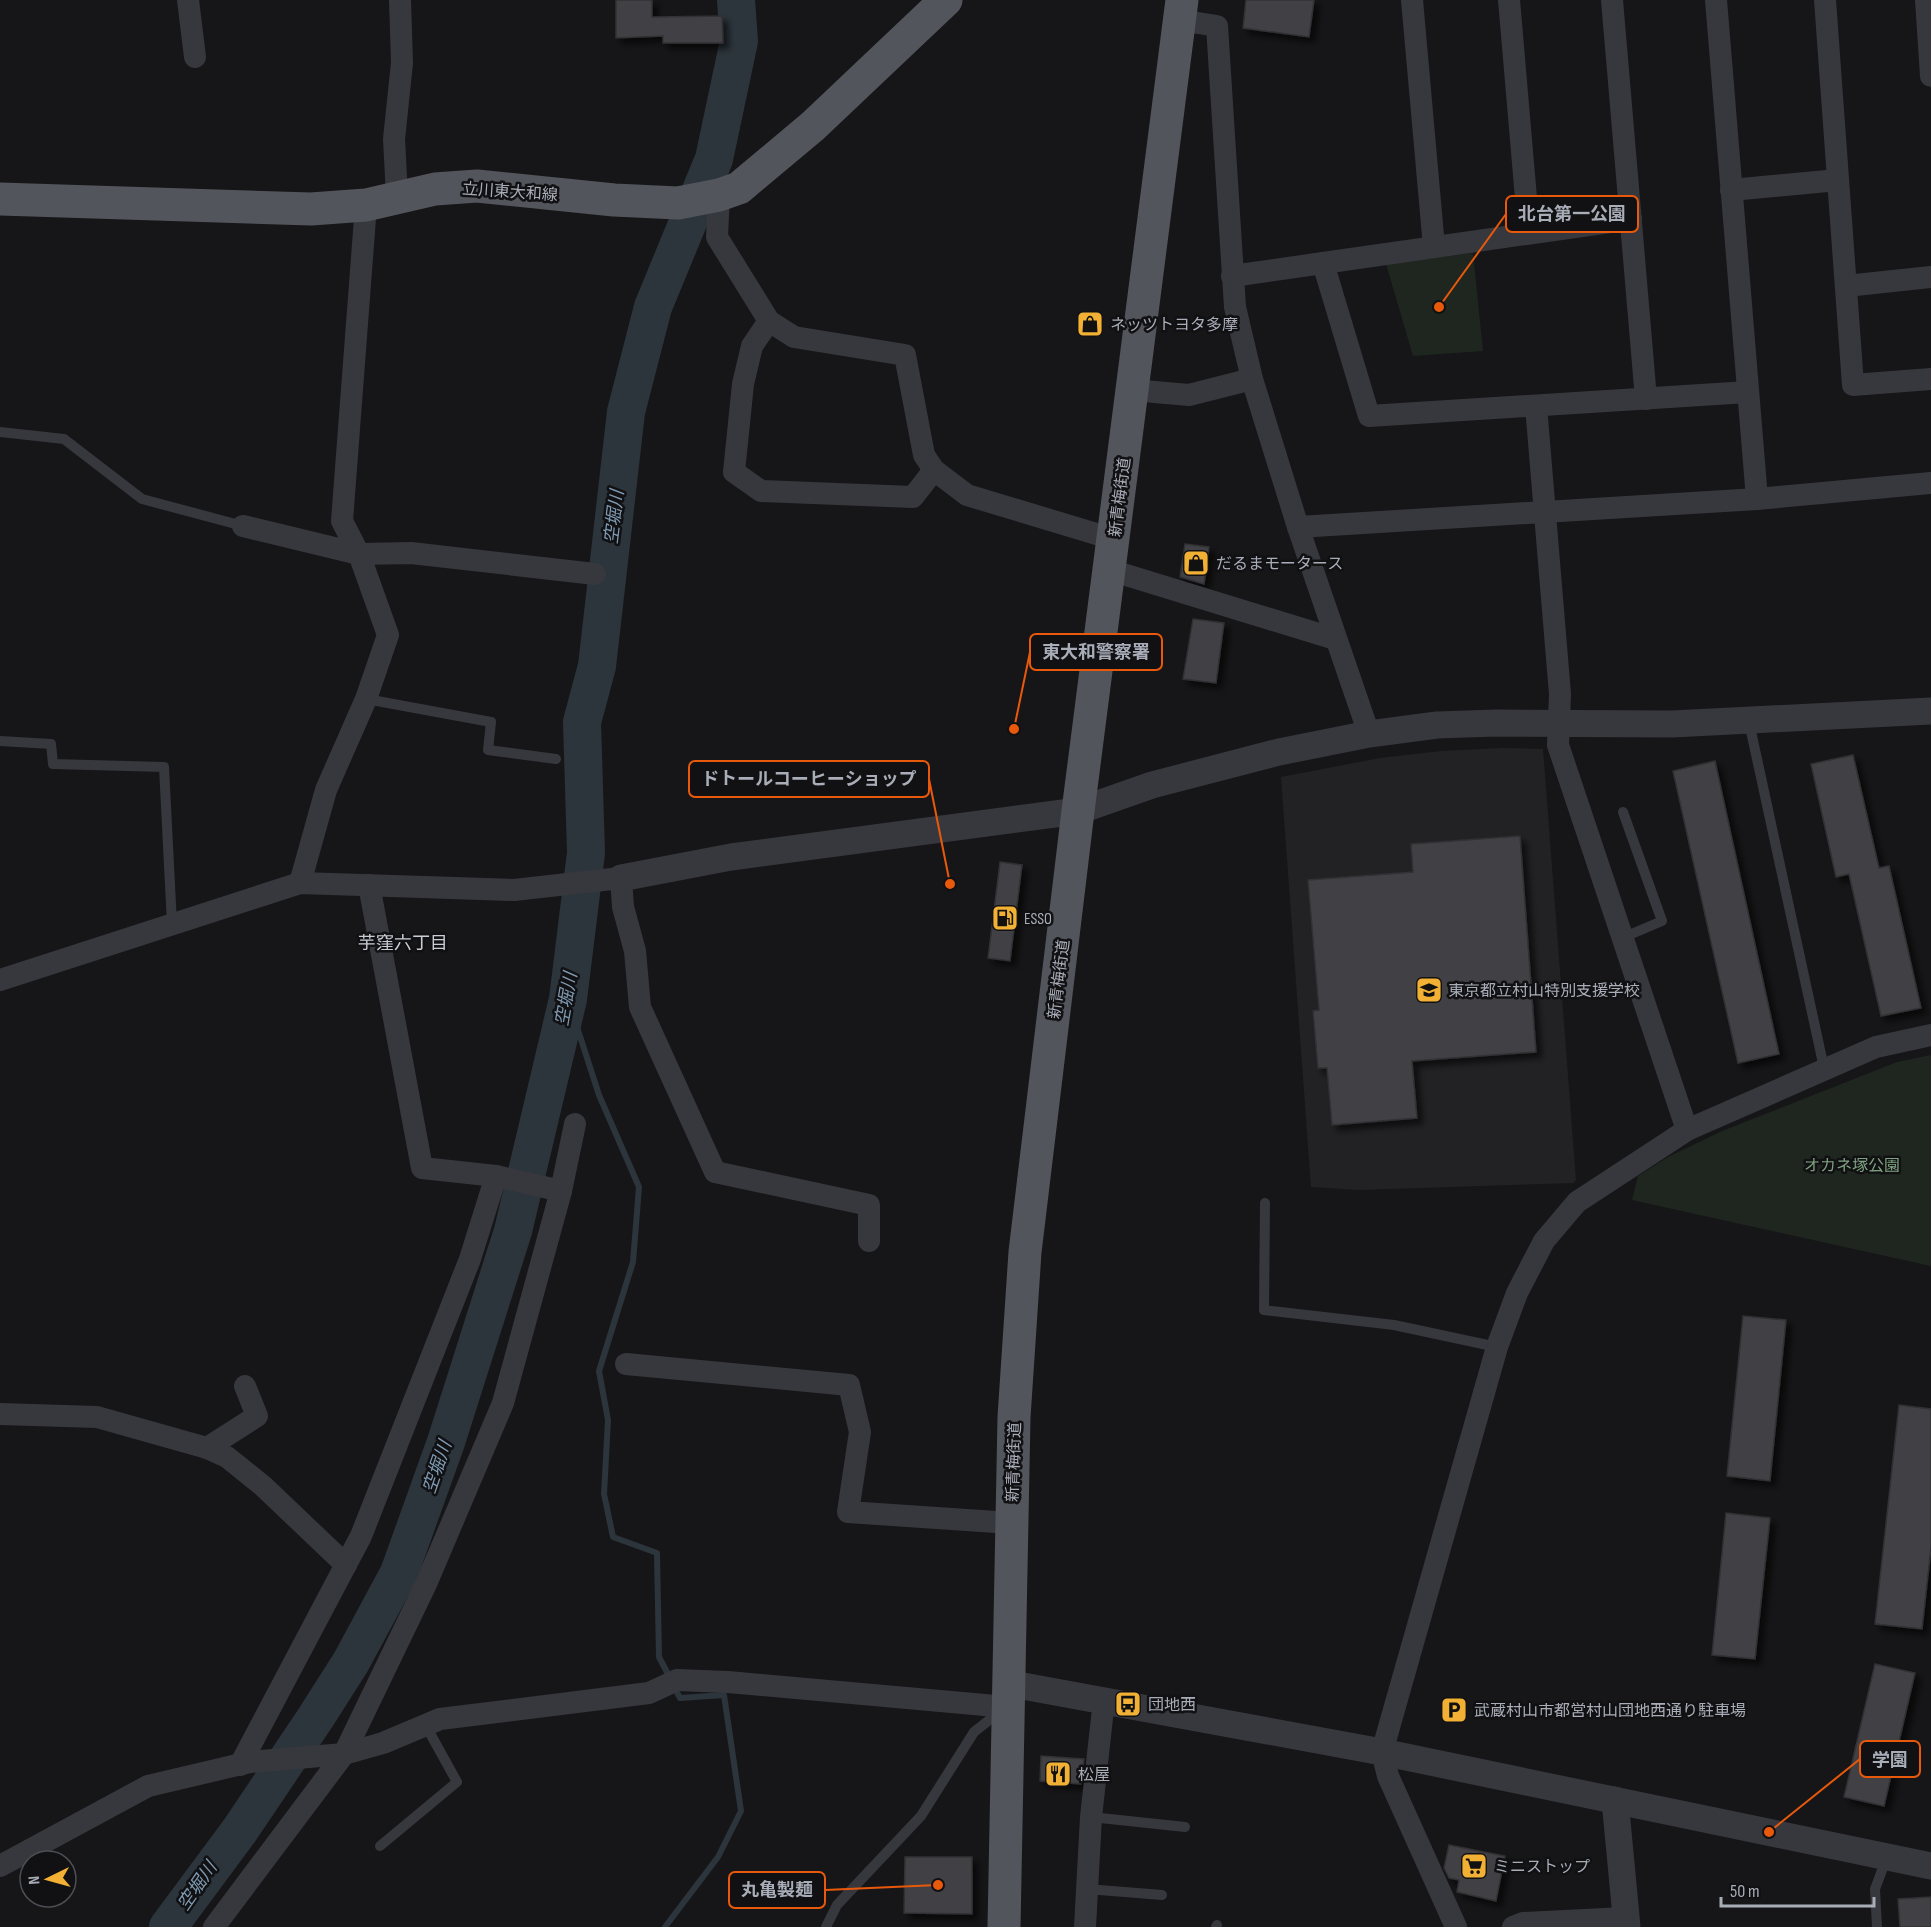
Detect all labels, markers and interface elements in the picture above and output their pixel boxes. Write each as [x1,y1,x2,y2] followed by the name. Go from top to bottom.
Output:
[461,180,558,205] street label: 立川東大和線
[1506,196,1638,232] callout: 北台第一公園
[1518,204,1626,225] text: 北台第一公園
[1075,309,1105,339] shop icon: ネッツトヨタ多摩
[1110,316,1238,335] place label: ネッツトヨタ多摩
[1106,456,1135,538] street label: 新青梅街道
[601,487,628,545] water label: 空堀川
[1181,548,1211,578] shop icon: だるまモータース
[1216,555,1343,574] place label: だるまモータース
[1030,634,1162,670] callout: 東大和警察署
[1042,642,1150,663] text: 東大和警察署
[689,761,929,797] callout: ドトールコーヒーショップ
[701,769,917,790] text: ドトールコーヒーショップ
[990,903,1020,933] fuel station icon: ESSO
[1024,910,1052,929] place label: ESSO
[358,933,448,954] district label: 芋窪六丁目
[1045,938,1074,1020] street label: 新青梅街道
[551,969,582,1027] water label: 空堀川
[1414,975,1444,1005] school or university icon: 東京都立村山特別支援学校
[1448,982,1640,1001] place label: 東京都立村山特別支援学校
[1804,1157,1900,1176] park label: オカネ塚公園
[1004,1422,1025,1502] street label: 新青梅街道
[419,1436,457,1496] water label: 空堀川
[1113,1689,1143,1719] bus stop icon: 団地西
[1439,1695,1469,1725] parking icon: 武蔵村山市都営村山団地西通り駐車場
[1148,1696,1196,1715] place label: 団地西
[1474,1702,1746,1721] place label: 武蔵村山市都営村山団地西通り駐車場
[1860,1741,1920,1777] callout: 学園
[1872,1750,1908,1771] text: 学園
[1043,1759,1073,1789] restaurant icon: 松屋
[1078,1766,1110,1785] place label: 松屋
[18,1849,78,1909] north arrow
[1459,1851,1489,1881] supermarket icon: ミニストップ
[173,1857,223,1914] water label: 空堀川
[1494,1858,1590,1877] place label: ミニストップ
[1721,1870,1874,1908] scale bar
[729,1872,825,1908] callout: 丸亀製麺
[25,1875,44,1885] text: N
[741,1879,813,1901] text: 丸亀製麺
[1730,1881,1760,1902] text: 50 m

